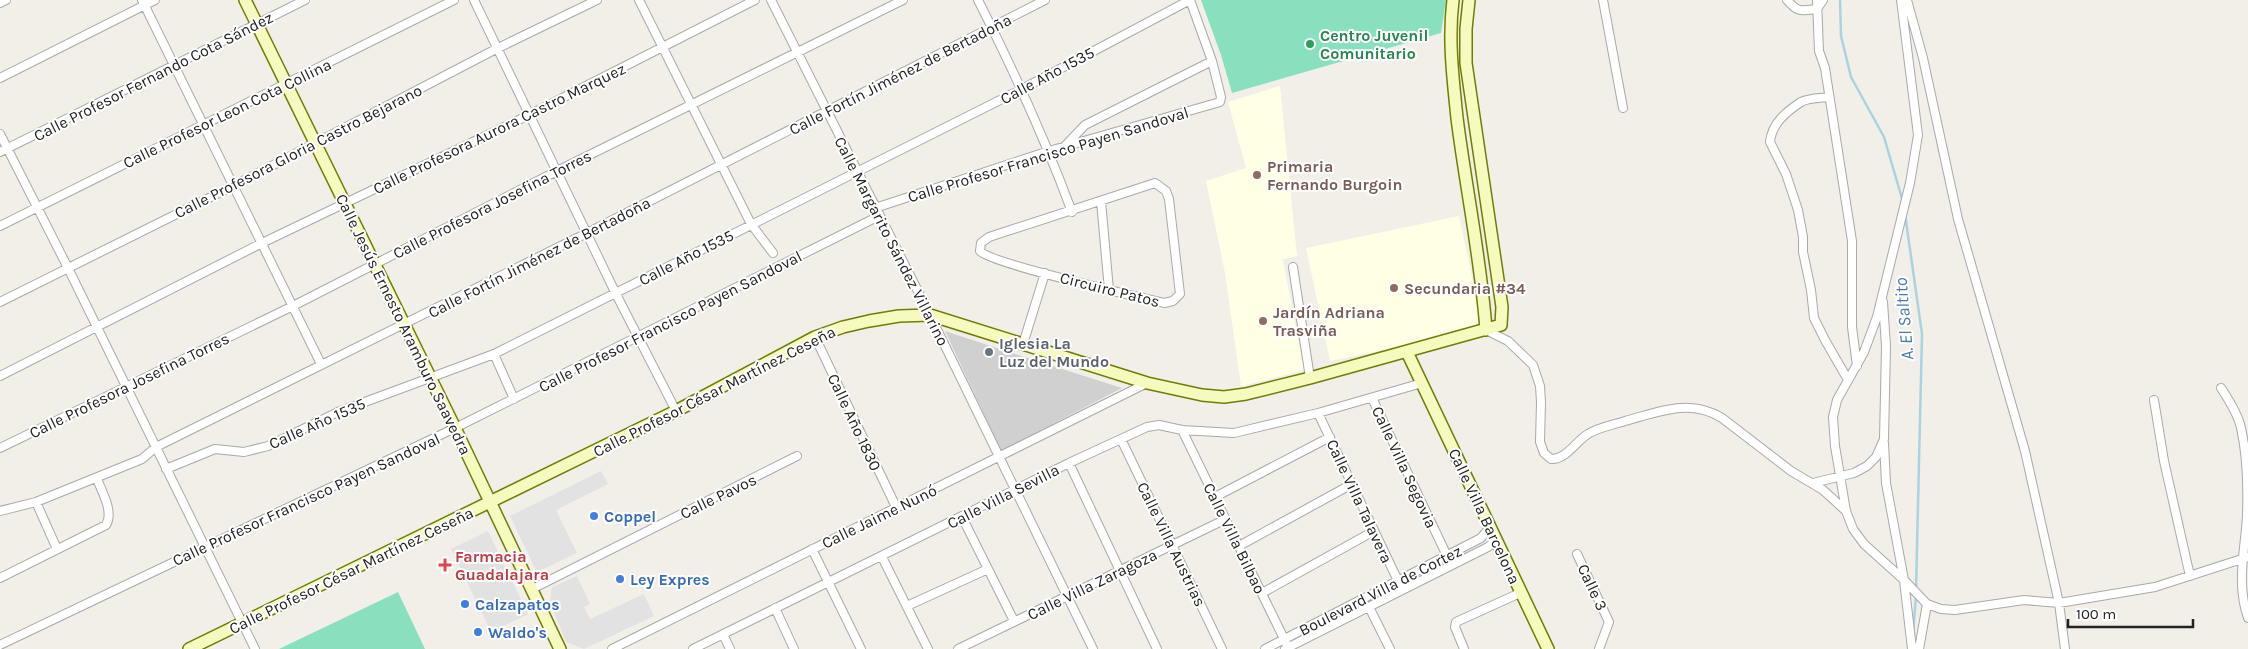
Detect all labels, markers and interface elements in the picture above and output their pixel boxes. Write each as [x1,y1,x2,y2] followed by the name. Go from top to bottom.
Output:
[30,8,276,145] street label: Calle Profesor Fernando Cota Sández
[786,10,1015,139] street label: Calle Fortín Jiménez de Bertadoña
[1320,26,1428,63] place label: Centro Juvenil Comunitario
[1304,38,1316,50] marker: Centro Juvenil Comunitario
[997,43,1098,108] street label: Calle Año 1535
[120,55,334,172] street label: Calle Profesor Leon Cota Collina
[370,59,628,198] street label: Calle Profesora Aurora Castro Marquez
[171,81,425,222] street label: Calle Profesora Gloria Castro Bejarano
[905,103,1191,206] street label: Calle Profesor Francisco Payen Sandoval
[830,133,953,349] street label: Calle Margarito Sández Villarino
[390,146,595,263] street label: Calle Profesora Josefina Torres
[1267,157,1402,194] place label: Primaria Fernando Burgoin
[1251,169,1263,181] marker: Primaria Fernando Burgoin
[332,191,475,458] street label: Calle Jesús Ernesto Aramburo Saavedra
[425,193,654,322] street label: Calle Fortín Jiménez de Bertadoña
[636,225,737,289] street label: Calle Año 1535
[535,247,805,396] street label: Calle Profesor Francisco Payen Sandoval
[1058,268,1162,311] street label: Circuiro Patos
[1889,277,1919,361] water label: A. El Saltito
[1404,279,1526,298] place label: Secundaria #34
[1388,282,1400,294] marker: Secundaria #34
[1273,303,1385,340] place label: Jardín Adriana Trasviña
[1257,315,1269,327] marker: Jardín Adriana Trasviña
[590,322,839,461] street label: Calle Profesor César Martínez Ceseña
[26,329,232,442] street label: Calle Profesora Josefina Torres
[999,334,1109,371] place label: Iglesia La Luz del Mundo
[983,346,995,358] marker: Iglesia La Luz del Mundo
[824,371,885,474] street label: Calle Año 1830
[266,394,368,453] street label: Calle Año 1535
[1368,403,1441,531] street label: Calle Villa Segovia
[170,429,443,570] street label: Calle Profesor Francisco Payen Sandoval
[1323,436,1397,566] street label: Calle Villa Talavera
[1445,445,1524,587] street label: Calle Villa Barcelona
[944,460,1063,533] street label: Calle Villa Sevilla
[677,470,759,523] street label: Calle Pavos
[1133,479,1210,610] street label: Calle Villa Austrias
[819,480,940,553] street label: Calle Jaime Nunó
[1199,480,1270,597] street label: Calle Villa Bilbao
[226,503,477,638] street label: Calle Profesor César Martínez Ceseña
[604,507,656,526] place label: Coppel
[588,510,600,522] marker: Coppel
[1296,541,1465,640] street label: Boulevard Villa de Cortez
[1024,545,1160,624] street label: Calle Villa Zaragoza
[455,547,549,584] place label: Farmacia Guadalajara
[439,559,451,571] marker: Farmacia Guadalajara
[1574,561,1612,613] street label: Calle 3
[630,570,710,589] place label: Ley Expres
[614,573,626,585] marker: Ley Expres
[475,595,560,614] place label: Calzapatos
[2068,596,2193,628] scale bar
[459,598,471,610] marker: Calzapatos
[2076,605,2116,623] text: 100 m
[488,623,547,642] place label: Waldo's
[472,626,484,638] marker: Waldo's

